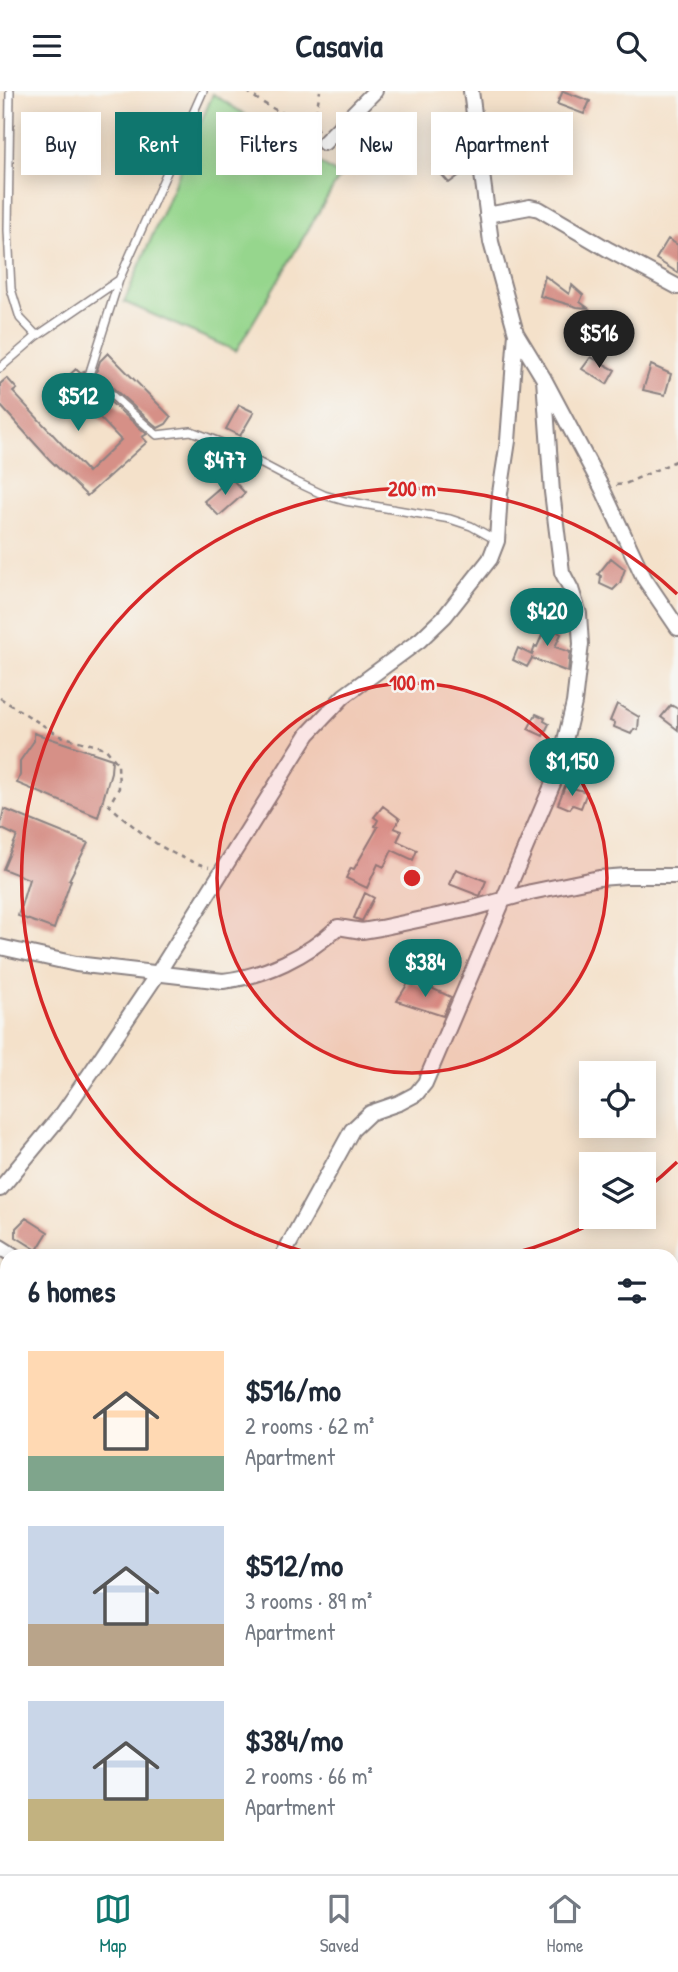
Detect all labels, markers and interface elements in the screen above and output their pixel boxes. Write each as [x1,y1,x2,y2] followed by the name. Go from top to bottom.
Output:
[295,24,383,67] text: Casavia
[28,27,66,65] icon: menu
[612,27,650,65] icon: search
[21,112,101,175] chip: Buy
[115,112,202,175] chip: Rent
[216,112,322,175] chip: Filters
[336,112,417,175] chip: New
[431,112,573,175] chip: Apartment
[558,310,640,370] pin: $516
[580,317,618,348] text: $516
[37,373,119,433] pin: $512
[58,380,98,411] text: $512
[184,437,266,497] pin: $477
[203,444,247,475] text: $477
[388,474,436,503] text: 200 m
[506,589,588,648] pin: $420
[526,595,568,626] text: $420
[389,668,435,697] text: 100 m
[515,739,629,798] pin: $1,150
[545,745,599,776] text: $1,150
[400,866,424,890] centre of rings
[384,939,466,999] pin: $384
[405,946,445,977] text: $384
[579,1061,656,1229] map controls
[579,1061,656,1138] button: locate
[579,1152,656,1229] button: layers
[28,1271,115,1311] text: 6 homes
[613,1272,651,1310] icon: filters
[245,1370,341,1410] text: $516/mo
[84,1379,168,1463] icon: home
[245,1410,374,1441] text: 2 rooms · 62 m²
[245,1441,335,1472] text: Apartment
[245,1545,343,1585] text: $512/mo
[84,1554,168,1638] icon: home
[245,1585,372,1616] text: 3 rooms · 89 m²
[245,1616,335,1647] text: Apartment
[245,1720,343,1760] text: $384/mo
[84,1729,168,1813] icon: home
[245,1760,373,1791] text: 2 rooms · 66 m²
[245,1791,335,1822] text: Apartment
[94,1890,132,1958] tab: Map
[320,1890,358,1958] tab: Saved
[546,1890,584,1958] tab: Home

